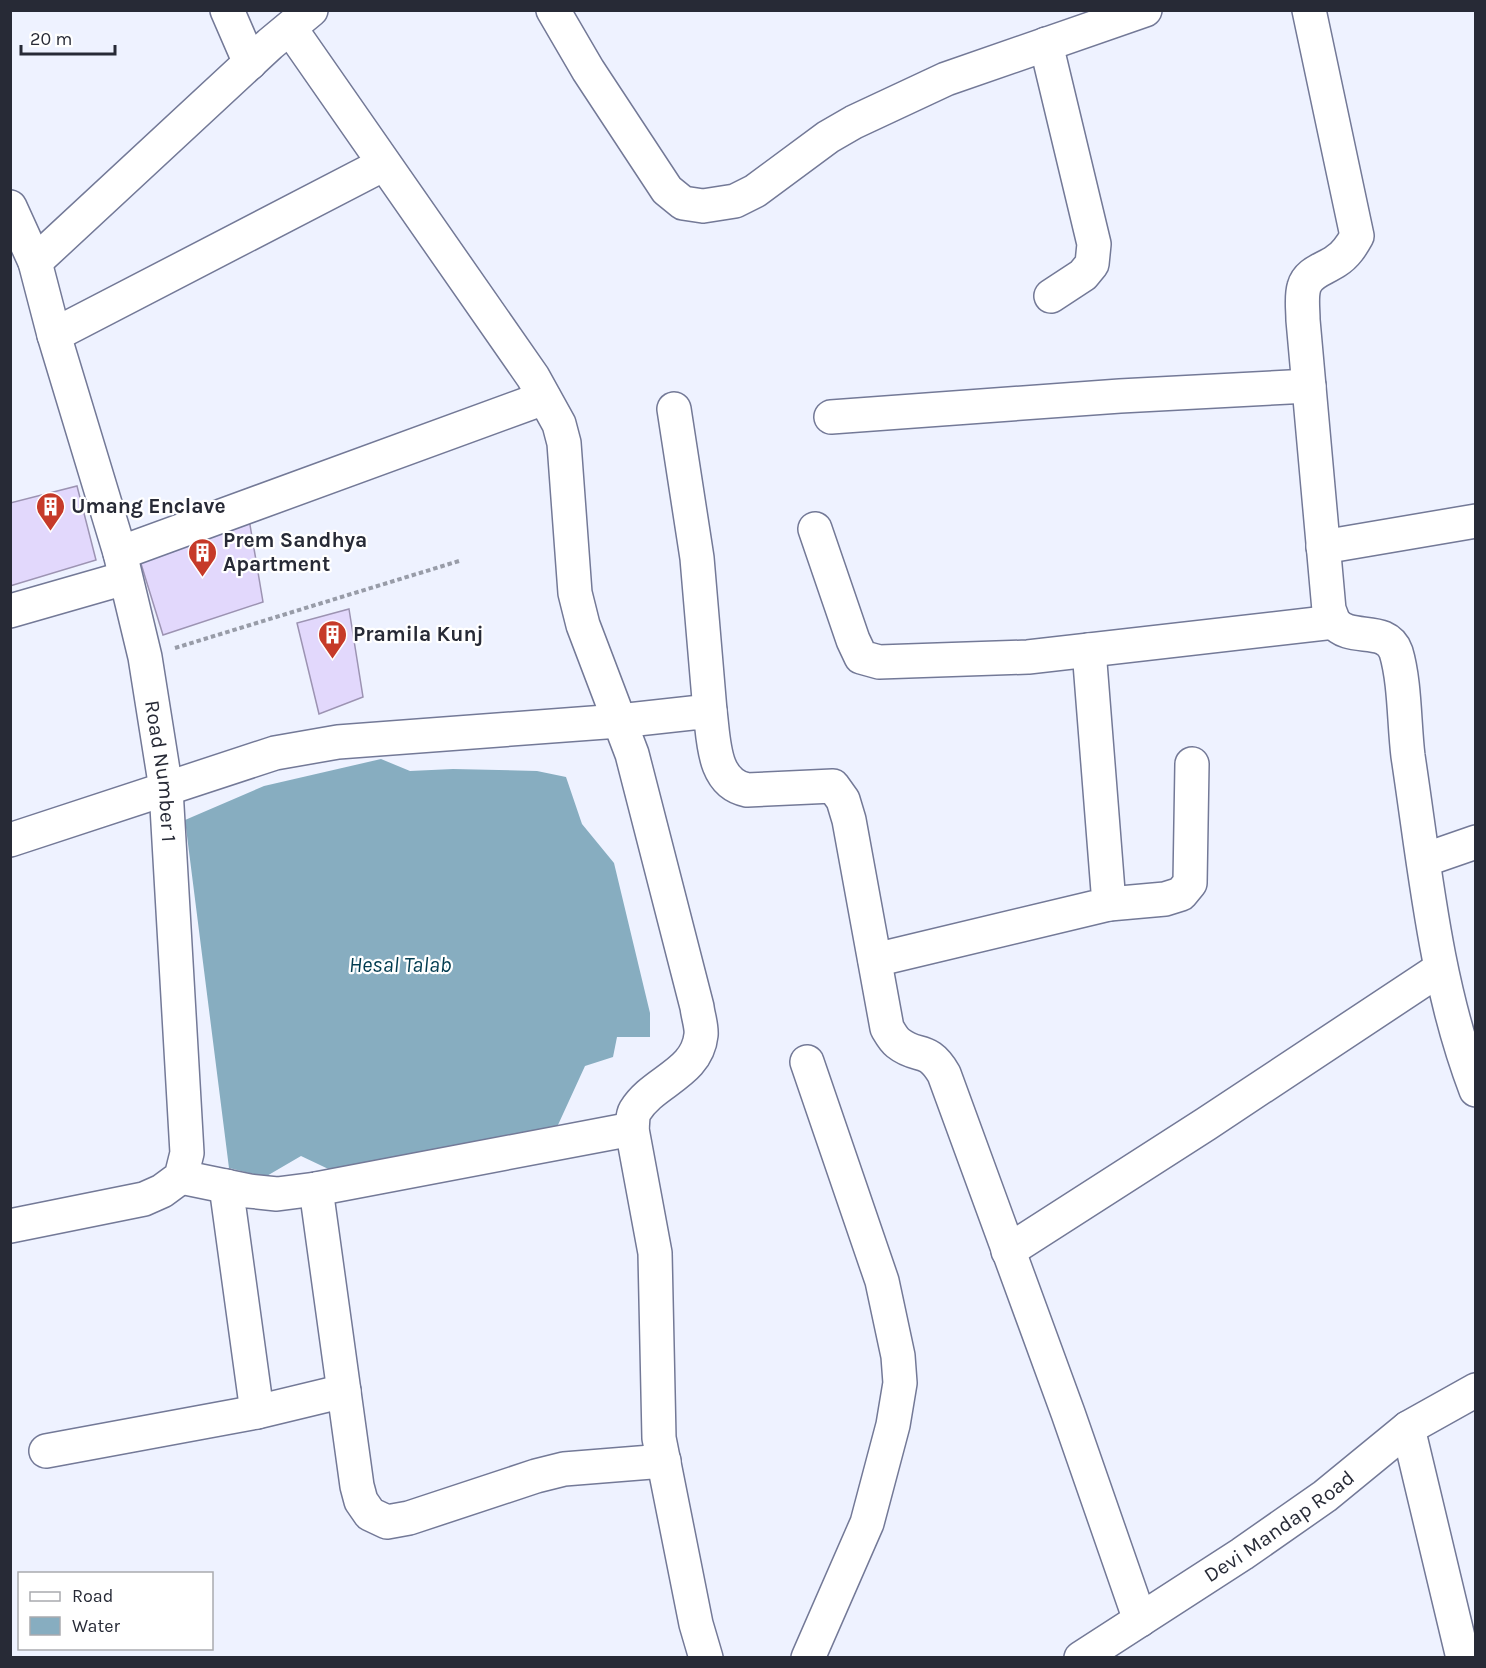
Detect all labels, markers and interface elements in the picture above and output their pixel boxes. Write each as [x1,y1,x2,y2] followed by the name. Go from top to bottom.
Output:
[21,18,116,56] scale bar
[30,28,72,50] text: 20 m
[34,490,66,532] building icon: Umang Enclave
[71,494,226,518] place label: Umang Enclave
[223,528,367,576] place label: Prem Sandhya Apartment
[186,536,218,578] building icon: Prem Sandhya Apartment
[316,618,348,660] building icon: Pramila Kunj
[353,622,484,646] place label: Pramila Kunj
[140,699,181,843] street label: Road Number 1
[349,952,452,978] water label: Hesal Talab
[1200,1465,1359,1587] street label: Devi Mandap Road
[18,1572,213,1650] legend
[72,1585,113,1607] text: Road
[72,1615,120,1637] text: Water

